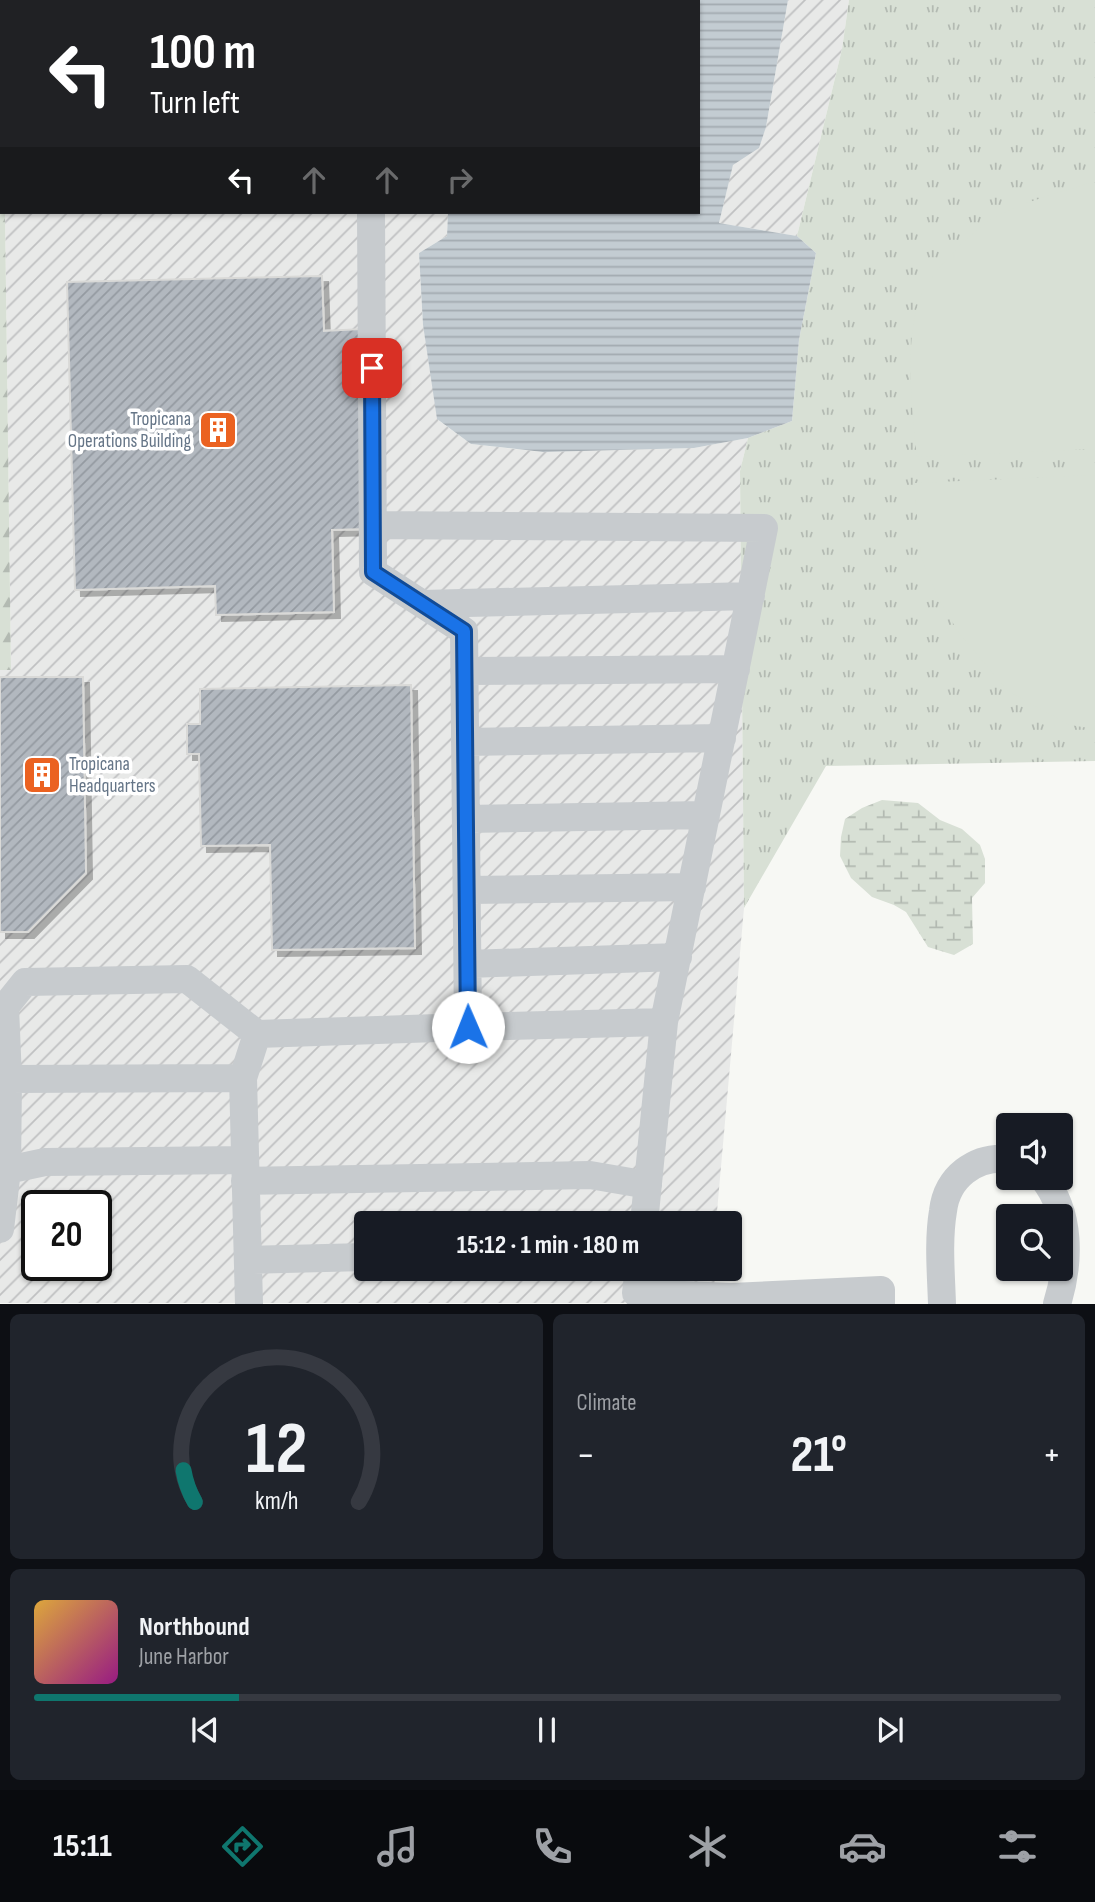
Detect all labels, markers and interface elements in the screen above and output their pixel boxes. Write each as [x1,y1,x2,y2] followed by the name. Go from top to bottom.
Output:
[150,24,256,83] text: 100 m
[35,28,126,119] icon: left
[150,84,240,123] text: Turn left
[222,161,260,199] icon: left
[295,161,333,199] icon: ahead
[368,161,406,199] icon: ahead
[441,161,479,199] icon: right
[342,338,402,398] pin
[353,349,391,387] icon: arrive
[68,408,191,453] place label: Tropicana Operations Building
[197,409,239,451] building icon: Tropicana Operations Building
[69,753,156,798] place label: Tropicana Headquarters
[21,754,63,796] building icon: Tropicana Headquarters
[431,990,505,1064] position arrow
[996,1113,1073,1281] map controls
[996,1113,1073,1190] button: sound
[21,1190,112,1281] speed limit sign: 20
[996,1204,1073,1281] button: search
[457,1230,639,1261] text: 15:12 · 1 min · 180 m
[577,1389,636,1417] text: Climate
[246,1407,307,1495] text: 12
[791,1424,847,1487] text: 21°
[577,1433,595,1478] text: −
[1042,1433,1061,1478] text: +
[255,1486,298,1517] text: km/h
[139,1612,250,1643] text: Northbound
[139,1643,229,1671] text: June Harbor
[186,1711,224,1749] icon: previous
[528,1711,566,1749] icon: pause
[871,1711,909,1749] icon: next
[218,1822,267,1871] icon: directions
[373,1822,422,1871] icon: music
[528,1822,577,1871] icon: phone
[683,1822,732,1871] icon: climate
[838,1822,887,1871] icon: car
[993,1822,1042,1871] icon: filters
[53,1827,112,1866] text: 15:11

